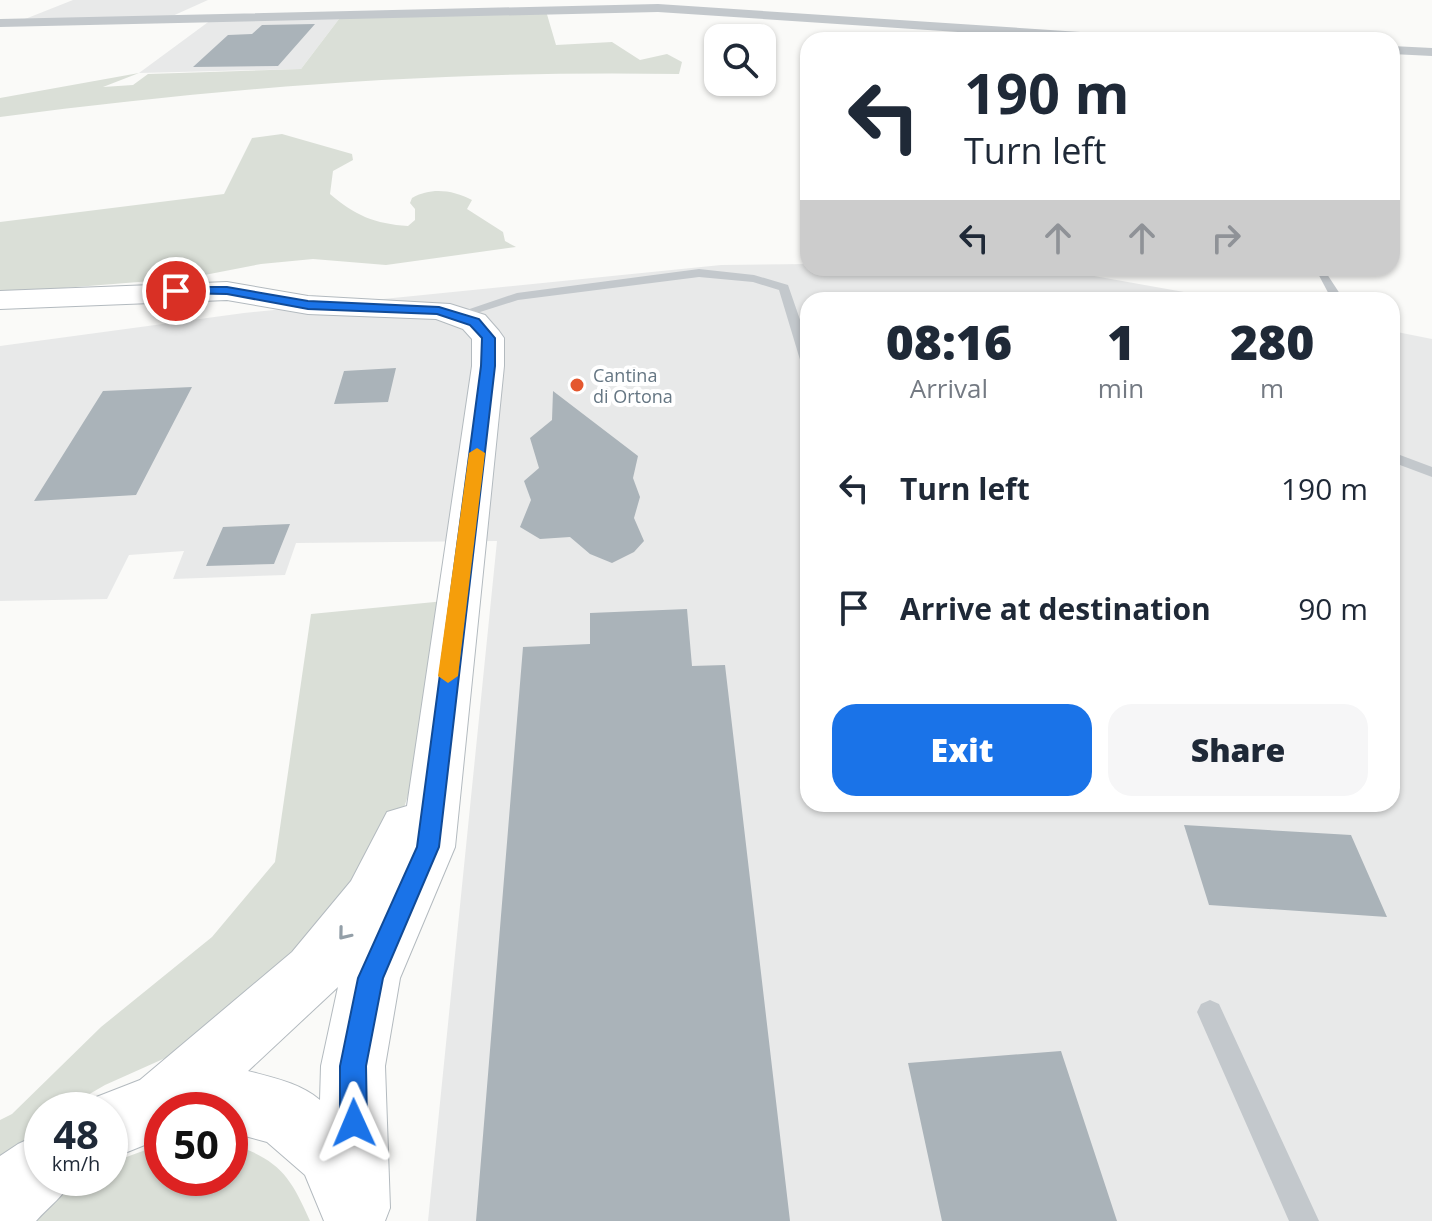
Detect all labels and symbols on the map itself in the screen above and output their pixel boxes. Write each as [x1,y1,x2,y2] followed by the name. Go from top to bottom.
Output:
[142,257,210,325] pin
[593,363,673,408] place label: Cantina di Ortona
[568,376,586,394] marker: Cantina di Ortona
[339,925,354,939] one-way arrow
[312,1081,396,1165] position arrow
[144,1092,248,1196] speed limit sign: 50

